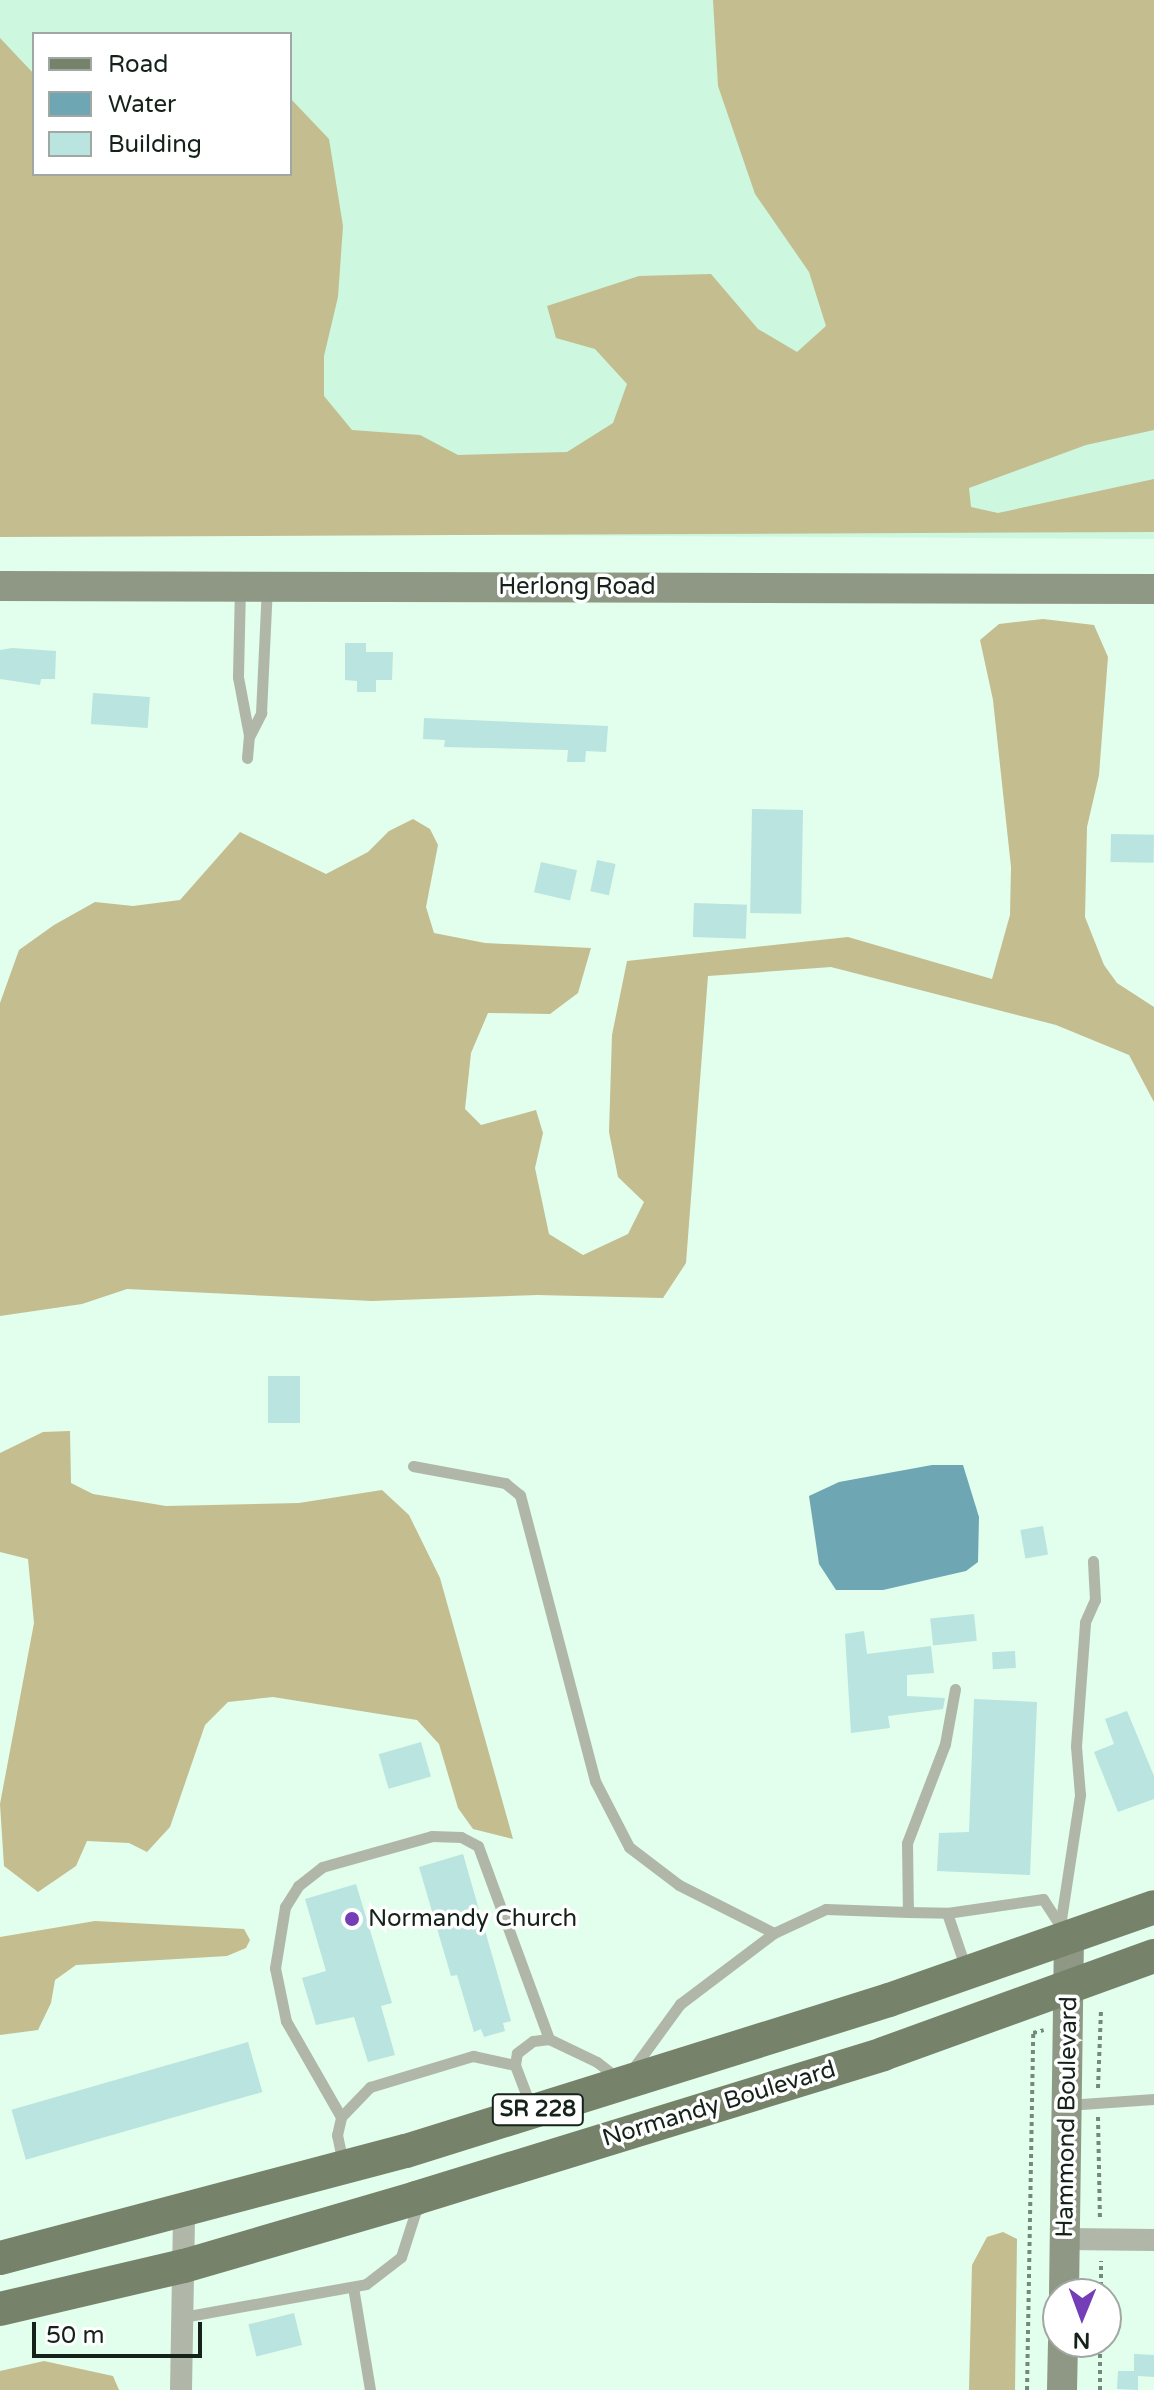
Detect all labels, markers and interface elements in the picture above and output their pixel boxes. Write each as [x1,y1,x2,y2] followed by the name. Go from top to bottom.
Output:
[32,32,292,176] legend
[108,50,168,79] text: Road
[108,90,176,119] text: Water
[108,130,202,159] text: Building
[498,573,656,601] street label: Herlong Road
[368,1905,577,1933] place label: Normandy Church
[343,1910,361,1928] marker: Normandy Church
[1050,1996,1084,2238] street label: Hammond Boulevard
[599,2055,839,2153] street label: Normandy Boulevard
[490,2092,586,2128] road number: SR 228
[1042,2278,1122,2358] north arrow
[36,2306,206,2356] scale bar
[46,2321,104,2350] text: 50 m
[1073,2327,1091,2353] text: N

